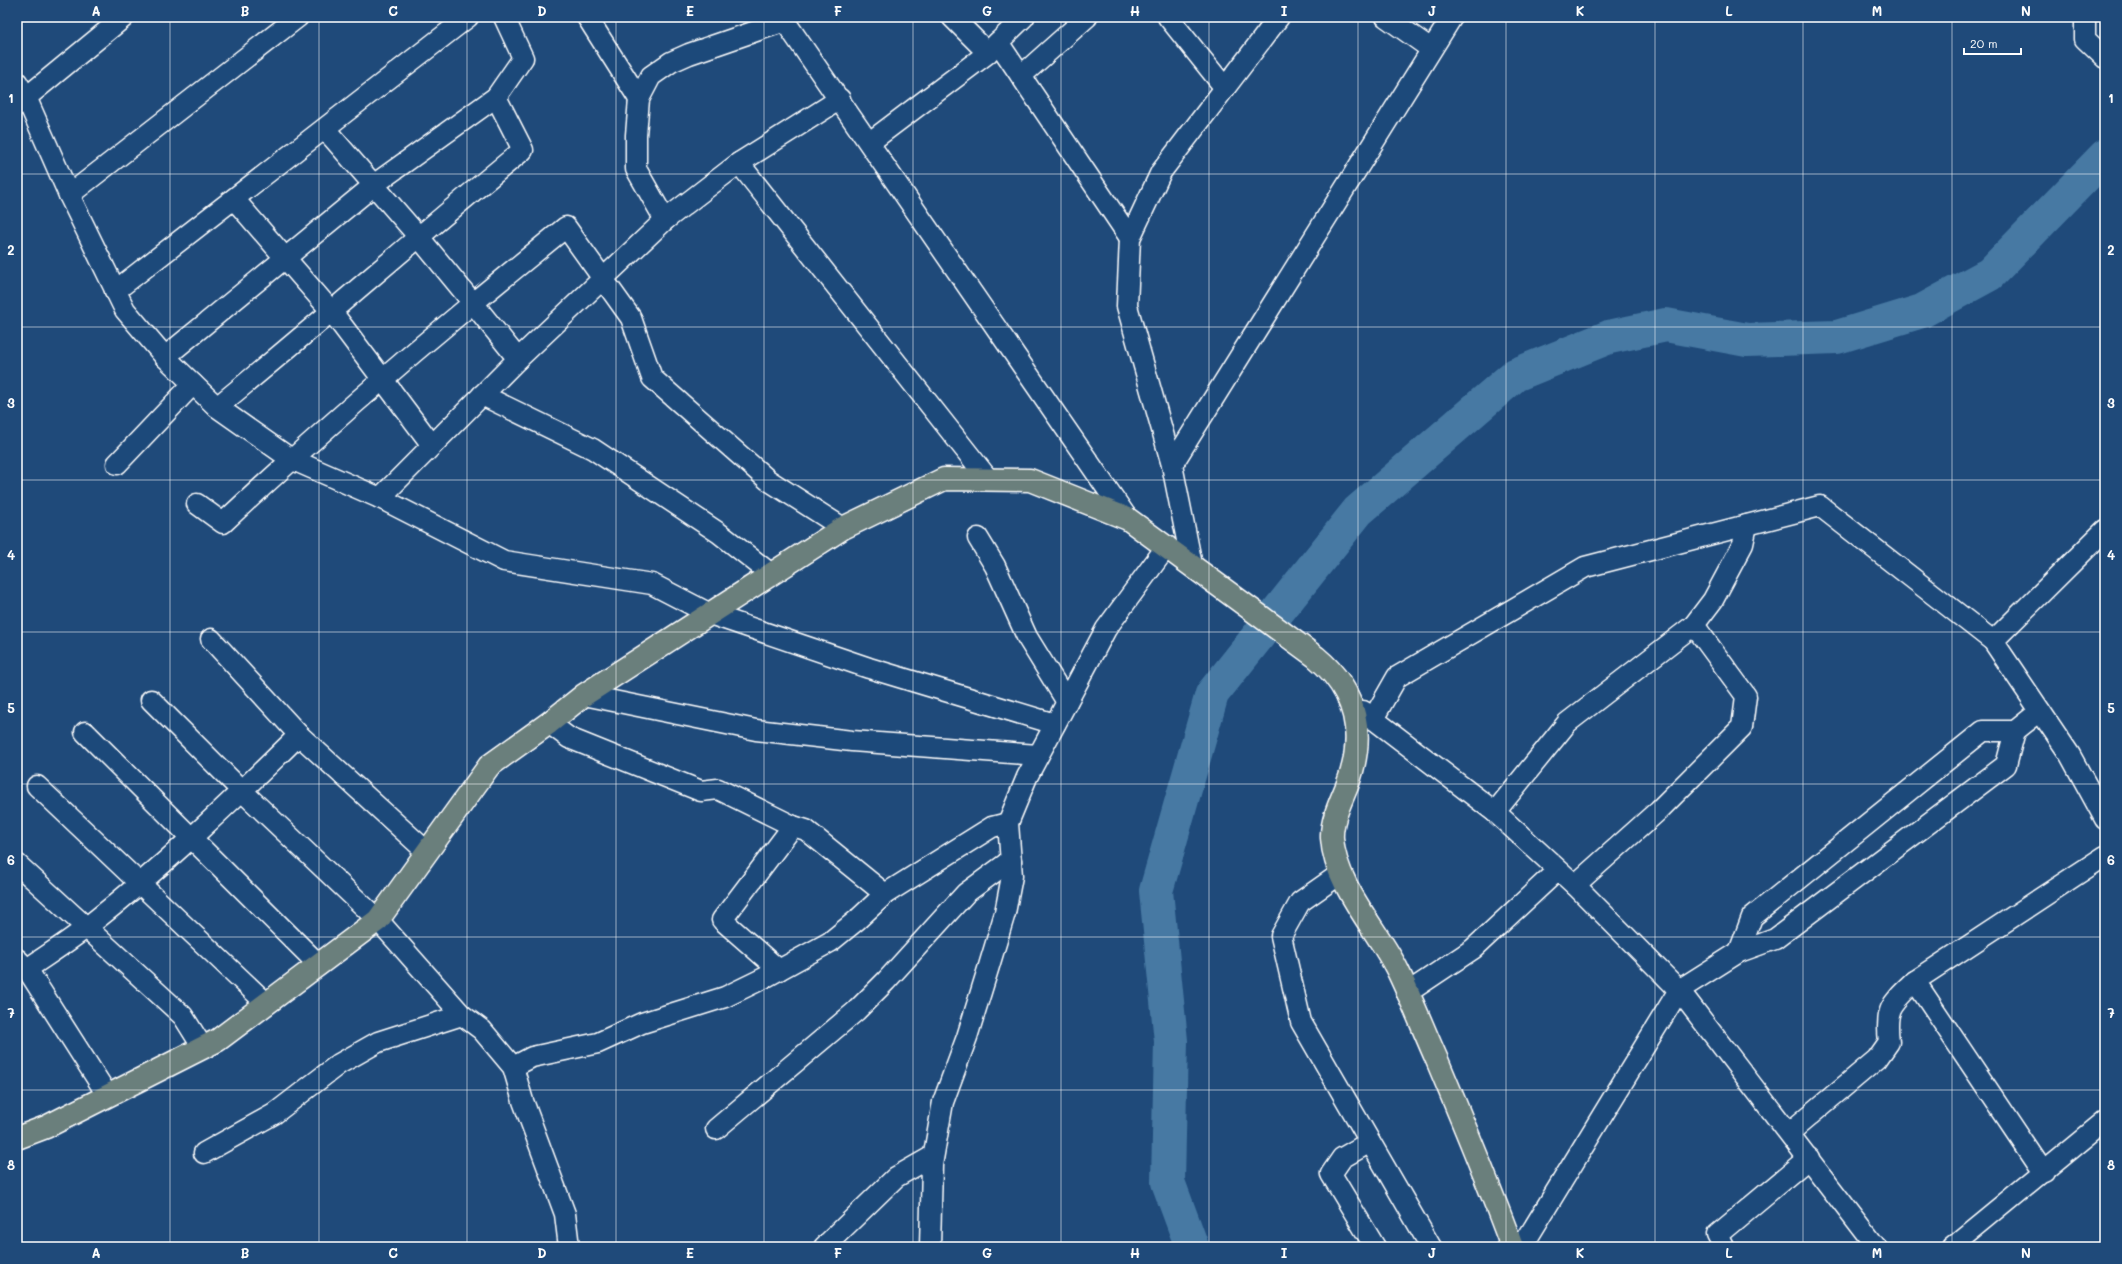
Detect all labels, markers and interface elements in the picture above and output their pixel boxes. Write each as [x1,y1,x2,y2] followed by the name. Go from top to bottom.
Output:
[91,2,101,19] text: A
[241,2,250,19] text: B
[388,2,398,19] text: C
[537,2,547,19] text: D
[686,2,694,19] text: E
[834,2,842,19] text: F
[982,2,992,19] text: G
[1130,2,1140,19] text: H
[1281,2,1288,19] text: I
[1428,2,1436,19] text: J
[1576,2,1585,19] text: K
[1725,2,1733,19] text: L
[1872,2,1882,19] text: M
[2021,2,2031,19] text: N
[1964,30,2021,56] scale bar
[1970,35,1998,51] text: 20 m
[8,89,14,106] text: 1
[2108,89,2114,106] text: 1
[7,241,15,258] text: 2
[2107,241,2115,258] text: 2
[7,394,15,411] text: 3
[2107,394,2115,411] text: 3
[7,546,15,563] text: 4
[2107,546,2115,563] text: 4
[7,699,15,716] text: 5
[2107,699,2115,716] text: 5
[7,851,15,868] text: 6
[2107,851,2115,868] text: 6
[7,1004,15,1021] text: 7
[2107,1004,2115,1021] text: 7
[7,1156,15,1173] text: 8
[2107,1156,2115,1173] text: 8
[91,1244,101,1261] text: A
[241,1244,250,1261] text: B
[388,1244,398,1261] text: C
[537,1244,547,1261] text: D
[686,1244,694,1261] text: E
[834,1244,842,1261] text: F
[982,1244,992,1261] text: G
[1130,1244,1140,1261] text: H
[1281,1244,1288,1261] text: I
[1428,1244,1436,1261] text: J
[1576,1244,1585,1261] text: K
[1725,1244,1733,1261] text: L
[1872,1244,1882,1261] text: M
[2021,1244,2031,1261] text: N

